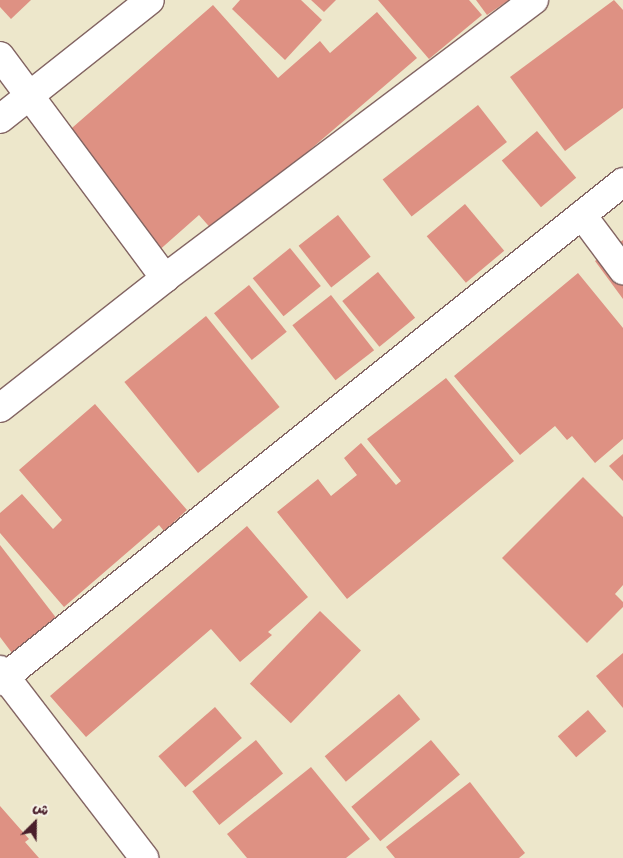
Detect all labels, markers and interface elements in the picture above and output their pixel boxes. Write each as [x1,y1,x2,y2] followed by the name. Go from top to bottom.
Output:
[10,798,60,848] north arrow
[31,798,51,820] text: ش

